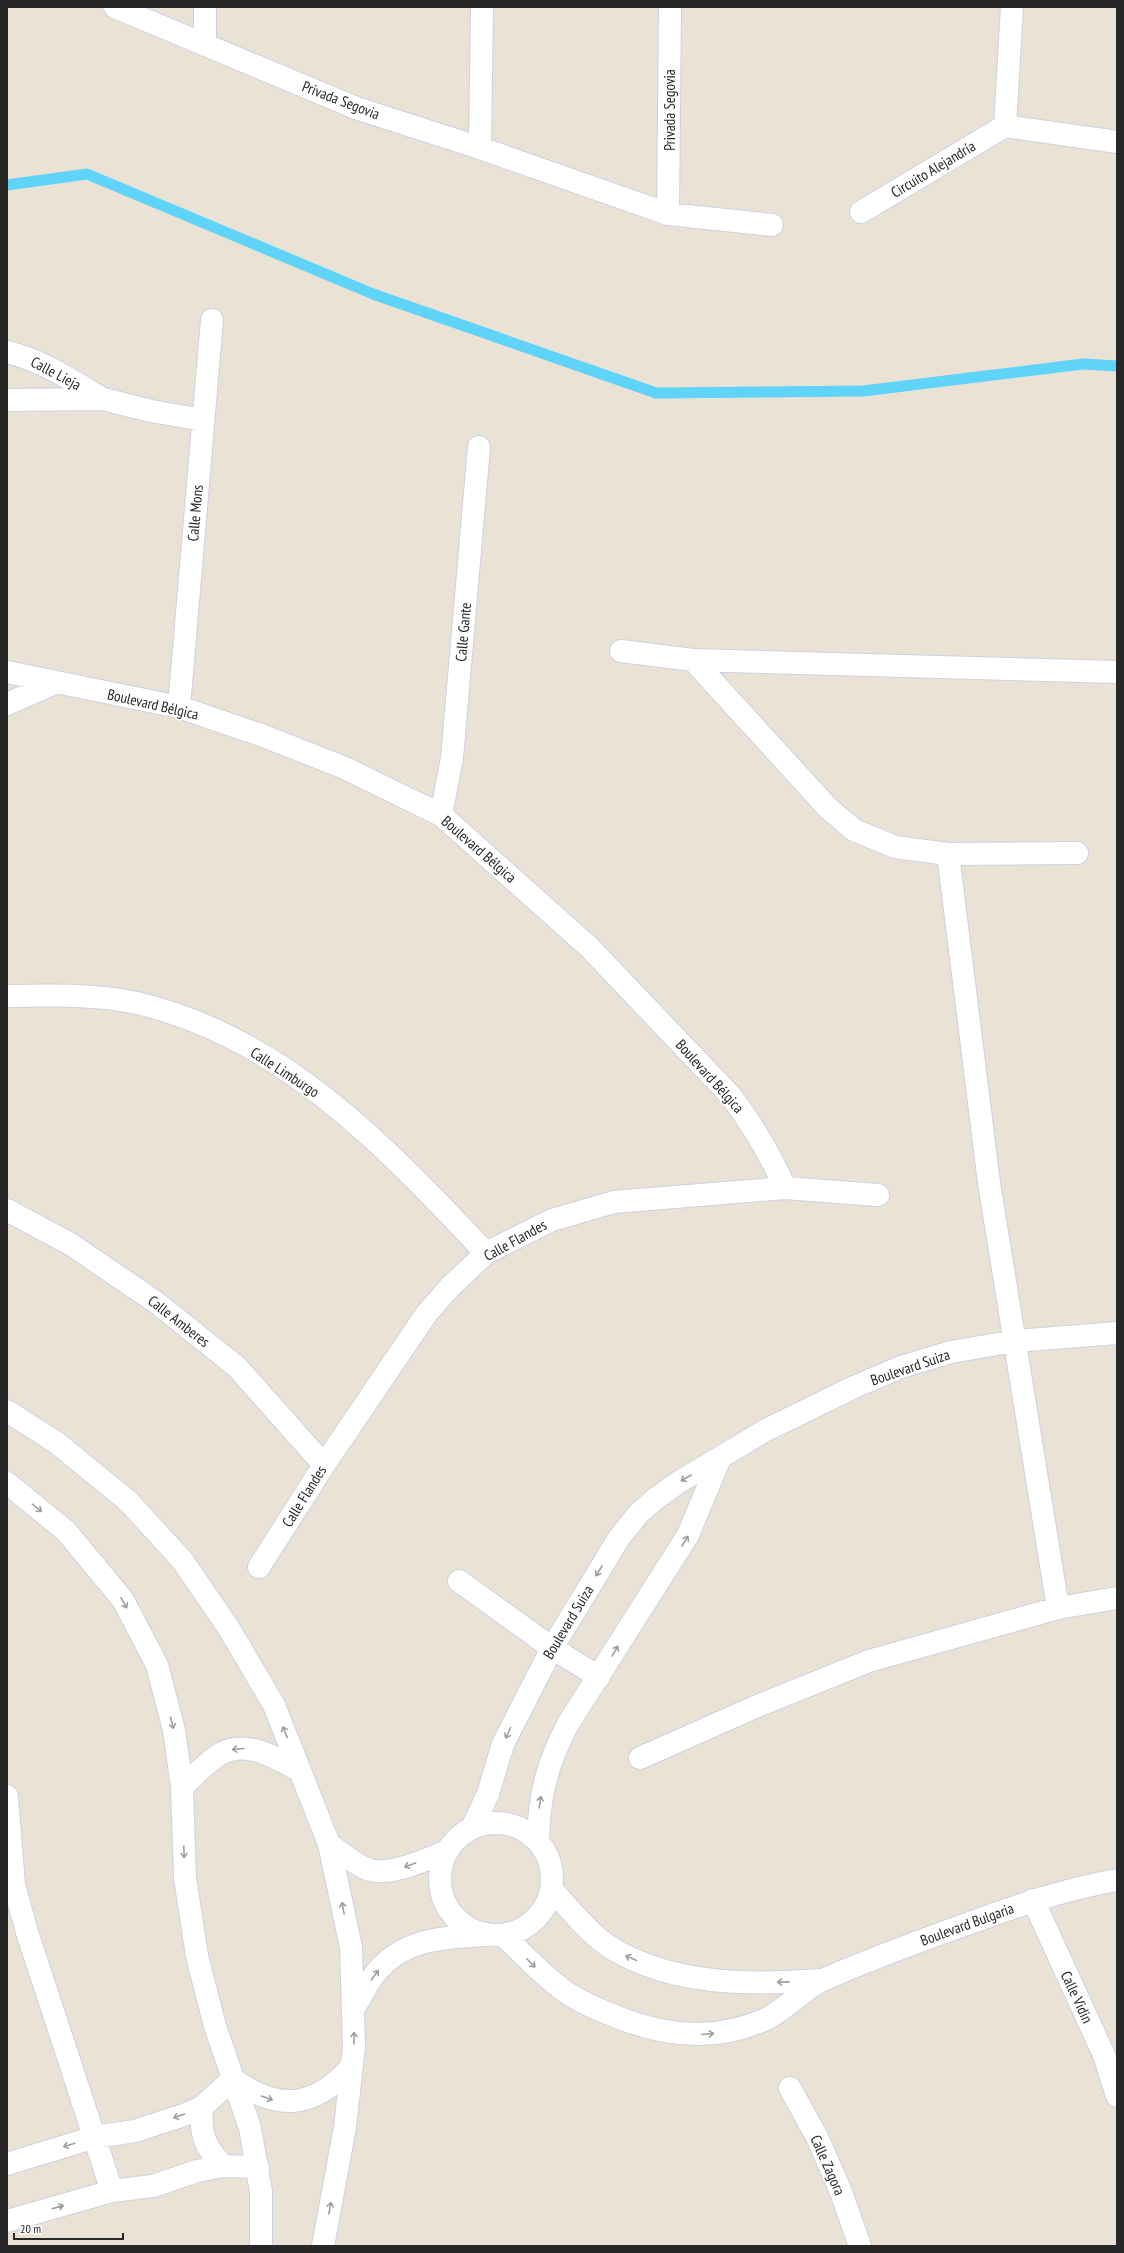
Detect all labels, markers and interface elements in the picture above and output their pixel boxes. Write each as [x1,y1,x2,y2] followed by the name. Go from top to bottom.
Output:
[660,69,679,151] street label: Privada Segovia
[300,77,382,123] street label: Privada Segovia
[887,136,979,202] street label: Circuito Alejandría
[28,352,84,394] street label: Calle Lieja
[183,484,207,542] street label: Calle Mons
[451,602,475,662] street label: Calle Gante
[106,684,200,724] street label: Boulevard Bélgica
[438,811,520,887] street label: Boulevard Bélgica
[672,1035,748,1117] street label: Boulevard Bélgica
[247,1043,323,1101] street label: Calle Limburgo
[480,1215,550,1265] street label: Calle Flandes
[144,1291,214,1351] street label: Calle Amberes
[868,1345,952,1389] street label: Boulevard Suiza
[278,1462,330,1530] street label: Calle Flandes
[680,1474,692,1482] one-way arrow
[32,1503,43,1512] one-way arrow
[680,1535,689,1546] one-way arrow
[594,1565,602,1577] one-way arrow
[539,1582,597,1662] street label: Boulevard Suiza
[121,1597,129,1609] one-way arrow
[611,1645,620,1656] one-way arrow
[169,1716,176,1729] one-way arrow
[504,1726,511,1738] one-way arrow
[281,1727,289,1739] one-way arrow
[232,1746,245,1753] one-way arrow
[536,1796,544,1809] one-way arrow
[180,1845,188,1858] one-way arrow
[405,1861,417,1869] one-way arrow
[918,1898,1016,1950] street label: Boulevard Bulgaria
[339,1902,347,1915] one-way arrow
[626,1954,638,1961] one-way arrow
[526,1958,536,1967] one-way arrow
[1057,1968,1097,2026] street label: Calle Vidin
[371,1970,379,1981] one-way arrow
[777,1978,790,1986] one-way arrow
[701,2031,714,2038] one-way arrow
[350,2032,358,2045] one-way arrow
[260,2095,273,2102] one-way arrow
[173,2113,185,2121] one-way arrow
[806,2132,850,2198] street label: Calle Zagora
[63,2142,76,2149] one-way arrow
[51,2202,64,2210] one-way arrow
[326,2202,334,2215] one-way arrow
[14,2215,123,2241] scale bar
[20,2221,41,2236] text: 20 m

